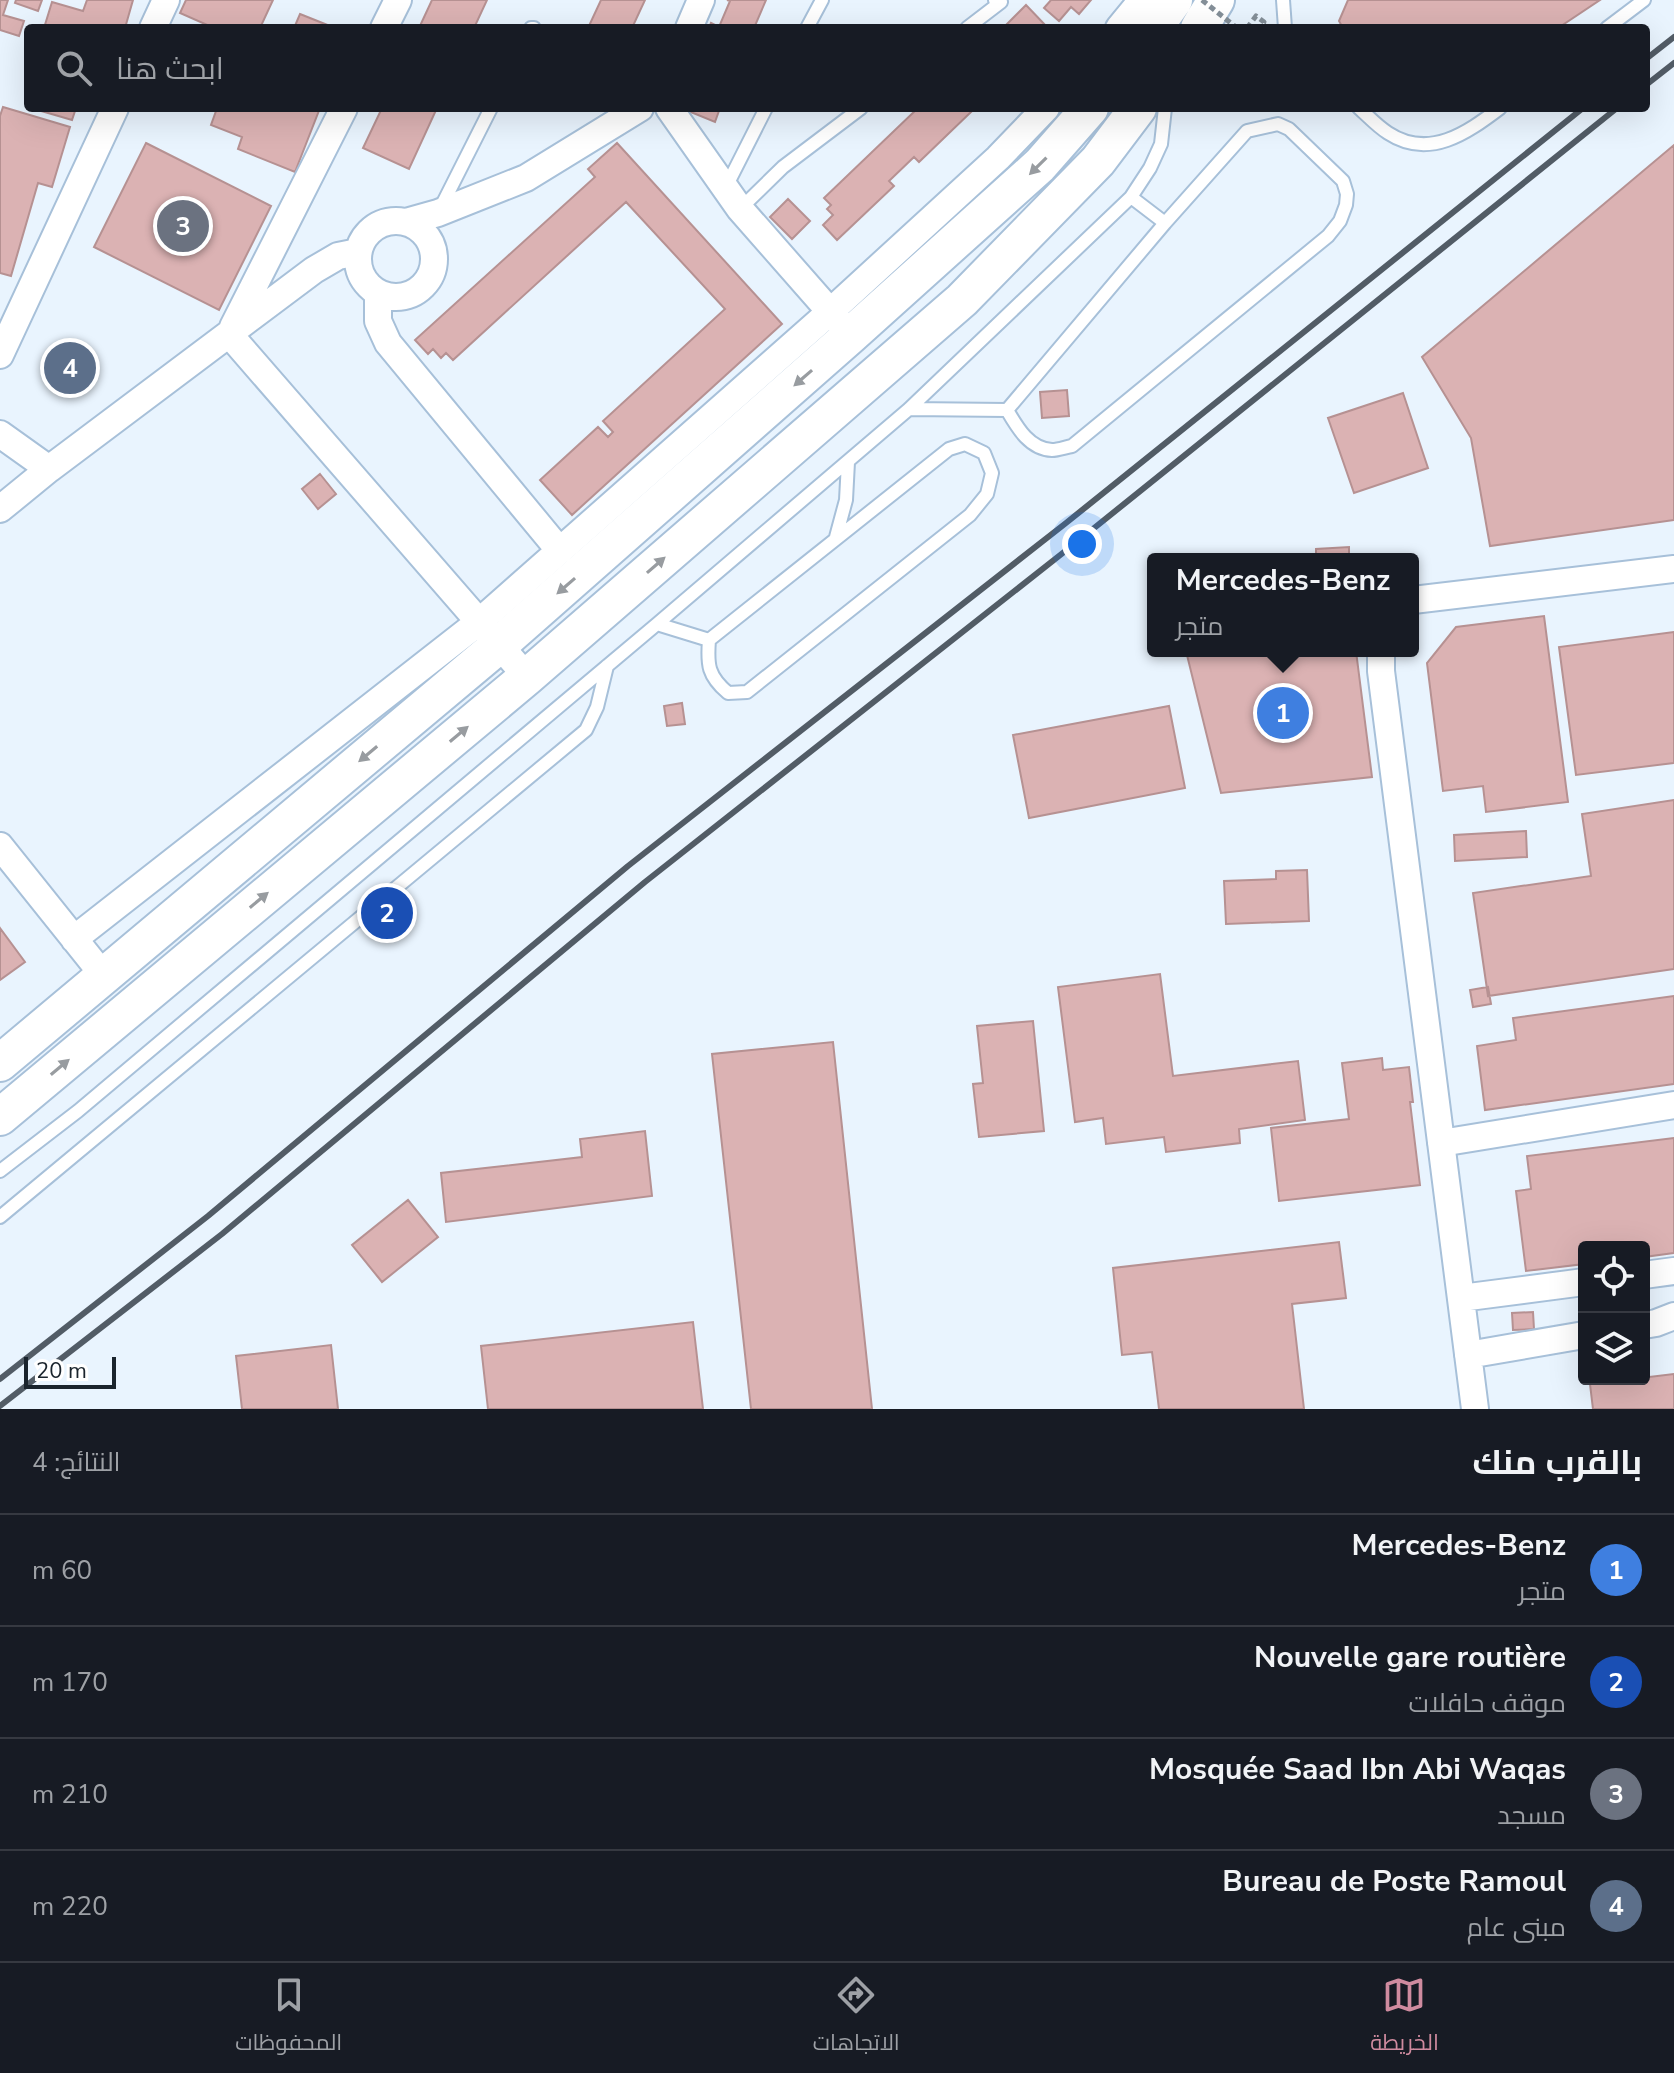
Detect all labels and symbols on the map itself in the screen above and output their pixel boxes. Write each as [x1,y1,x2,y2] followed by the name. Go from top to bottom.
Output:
[1029,156,1048,175] one-way arrow
[157,196,209,256] pin: 3
[44,338,96,398] pin: 4
[794,368,813,386] one-way arrow
[1062,524,1102,564] your location
[646,557,666,574] one-way arrow
[556,577,576,594] one-way arrow
[1257,683,1309,743] pin: 1
[449,726,469,743] one-way arrow
[358,745,378,762] one-way arrow
[361,883,413,943] pin: 2
[249,892,269,909] one-way arrow
[49,1059,69,1076] one-way arrow
[24,1353,116,1389] scale bar

